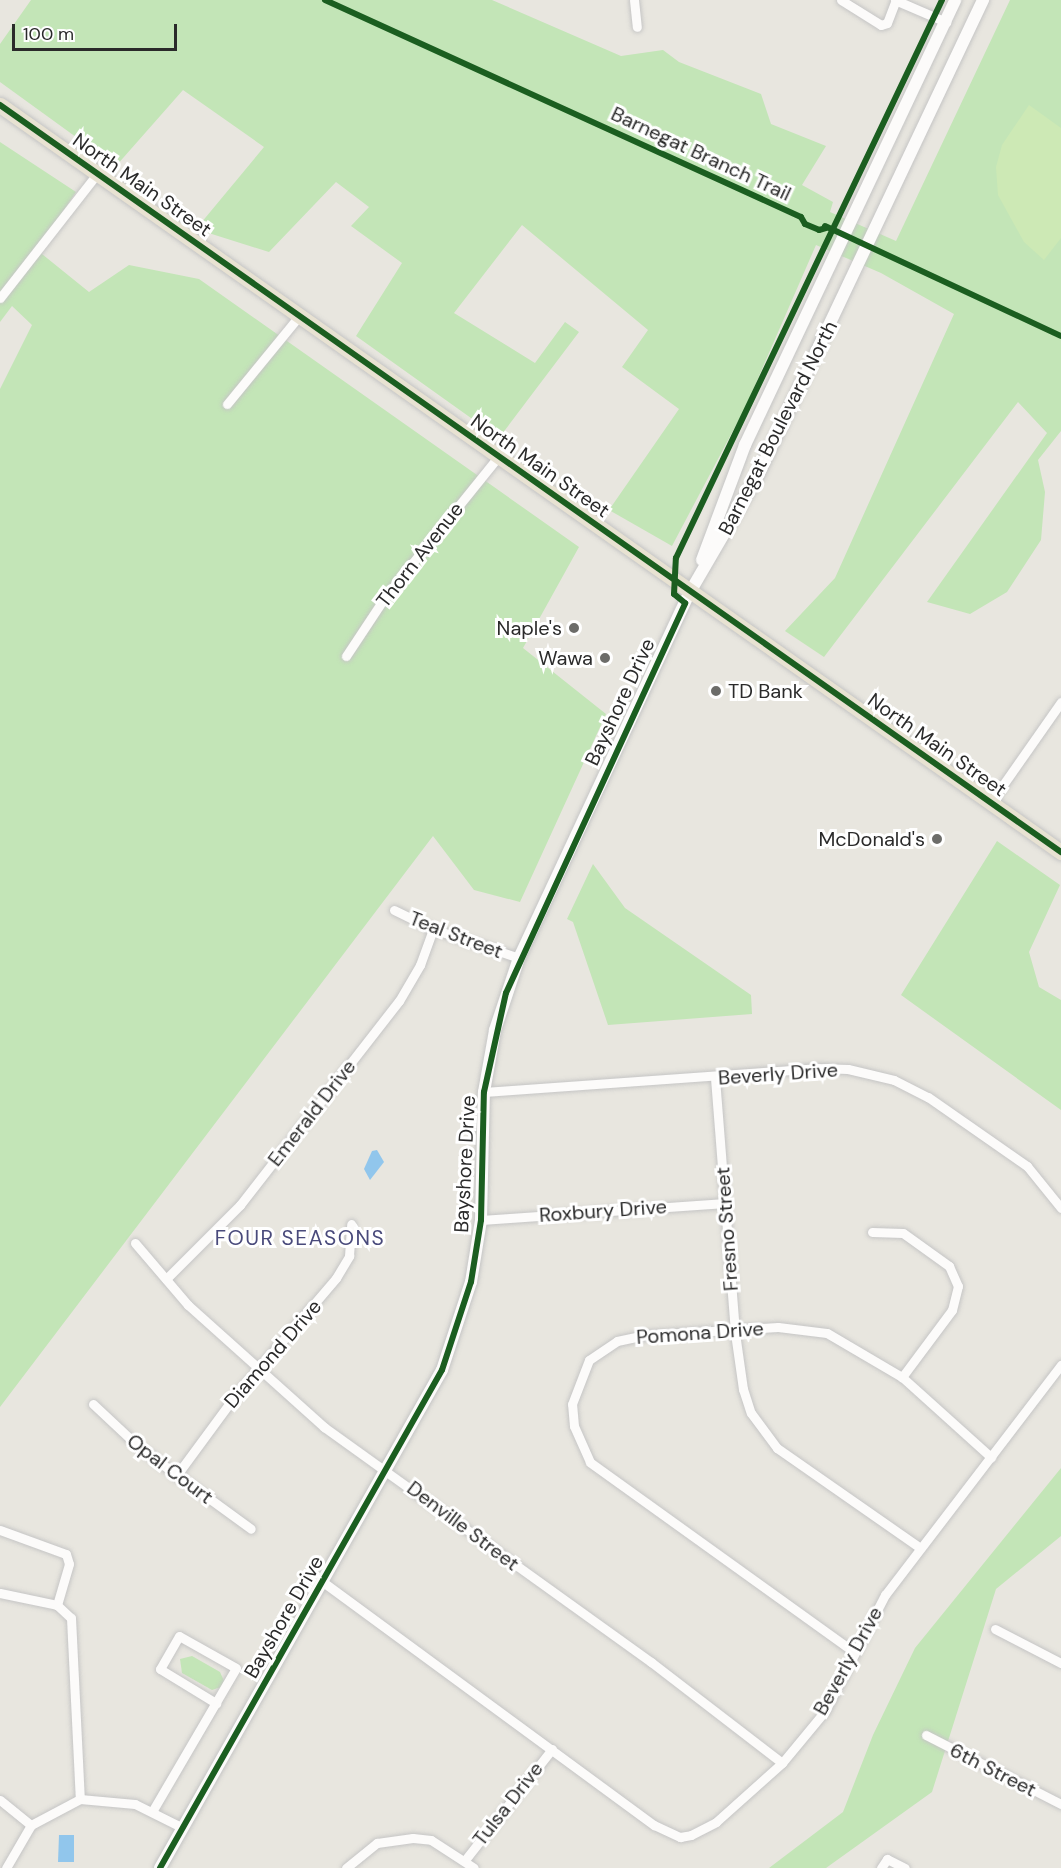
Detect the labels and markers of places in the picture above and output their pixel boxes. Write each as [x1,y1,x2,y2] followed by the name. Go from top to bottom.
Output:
[497,616,562,640] place label: Naple's
[567,621,581,635] marker: Naple's
[538,646,593,670] place label: Wawa
[598,651,612,665] marker: Wawa
[728,679,803,703] place label: TD Bank
[709,684,723,698] marker: TD Bank
[819,827,925,851] place label: McDonald's
[930,832,944,846] marker: McDonald's

